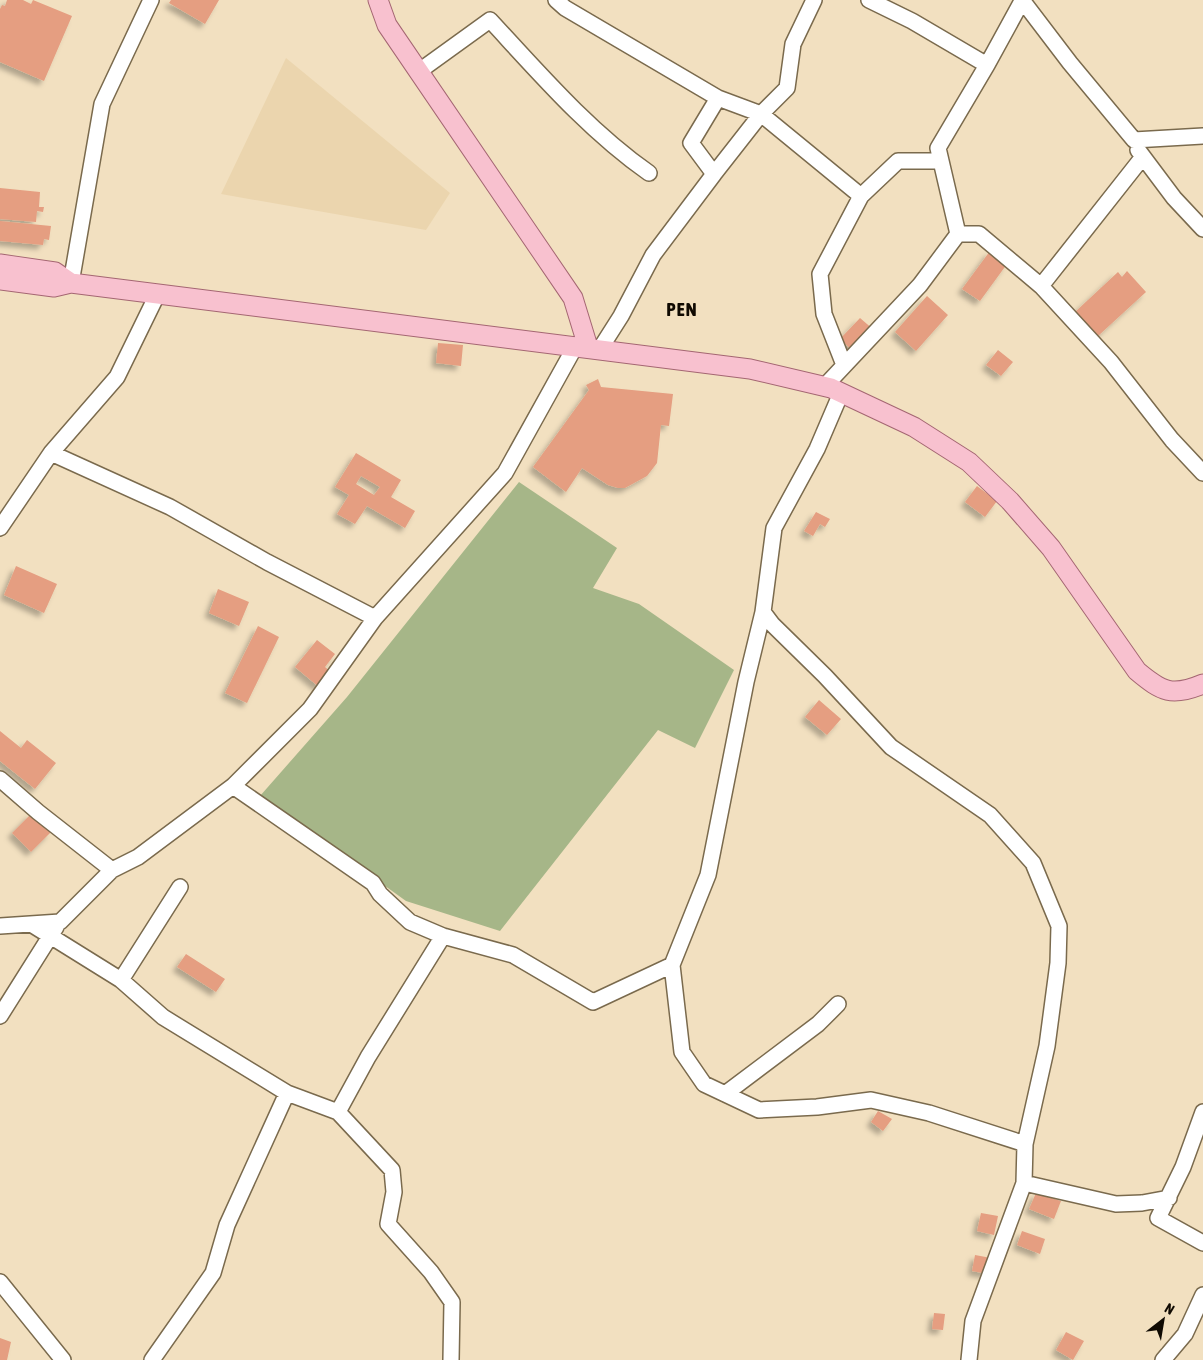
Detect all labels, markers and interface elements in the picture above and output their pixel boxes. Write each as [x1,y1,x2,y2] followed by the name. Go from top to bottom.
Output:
[666,298,698,320] district label: PEN
[1138,1295,1188,1345] north arrow
[1162,1300,1177,1318] text: N

